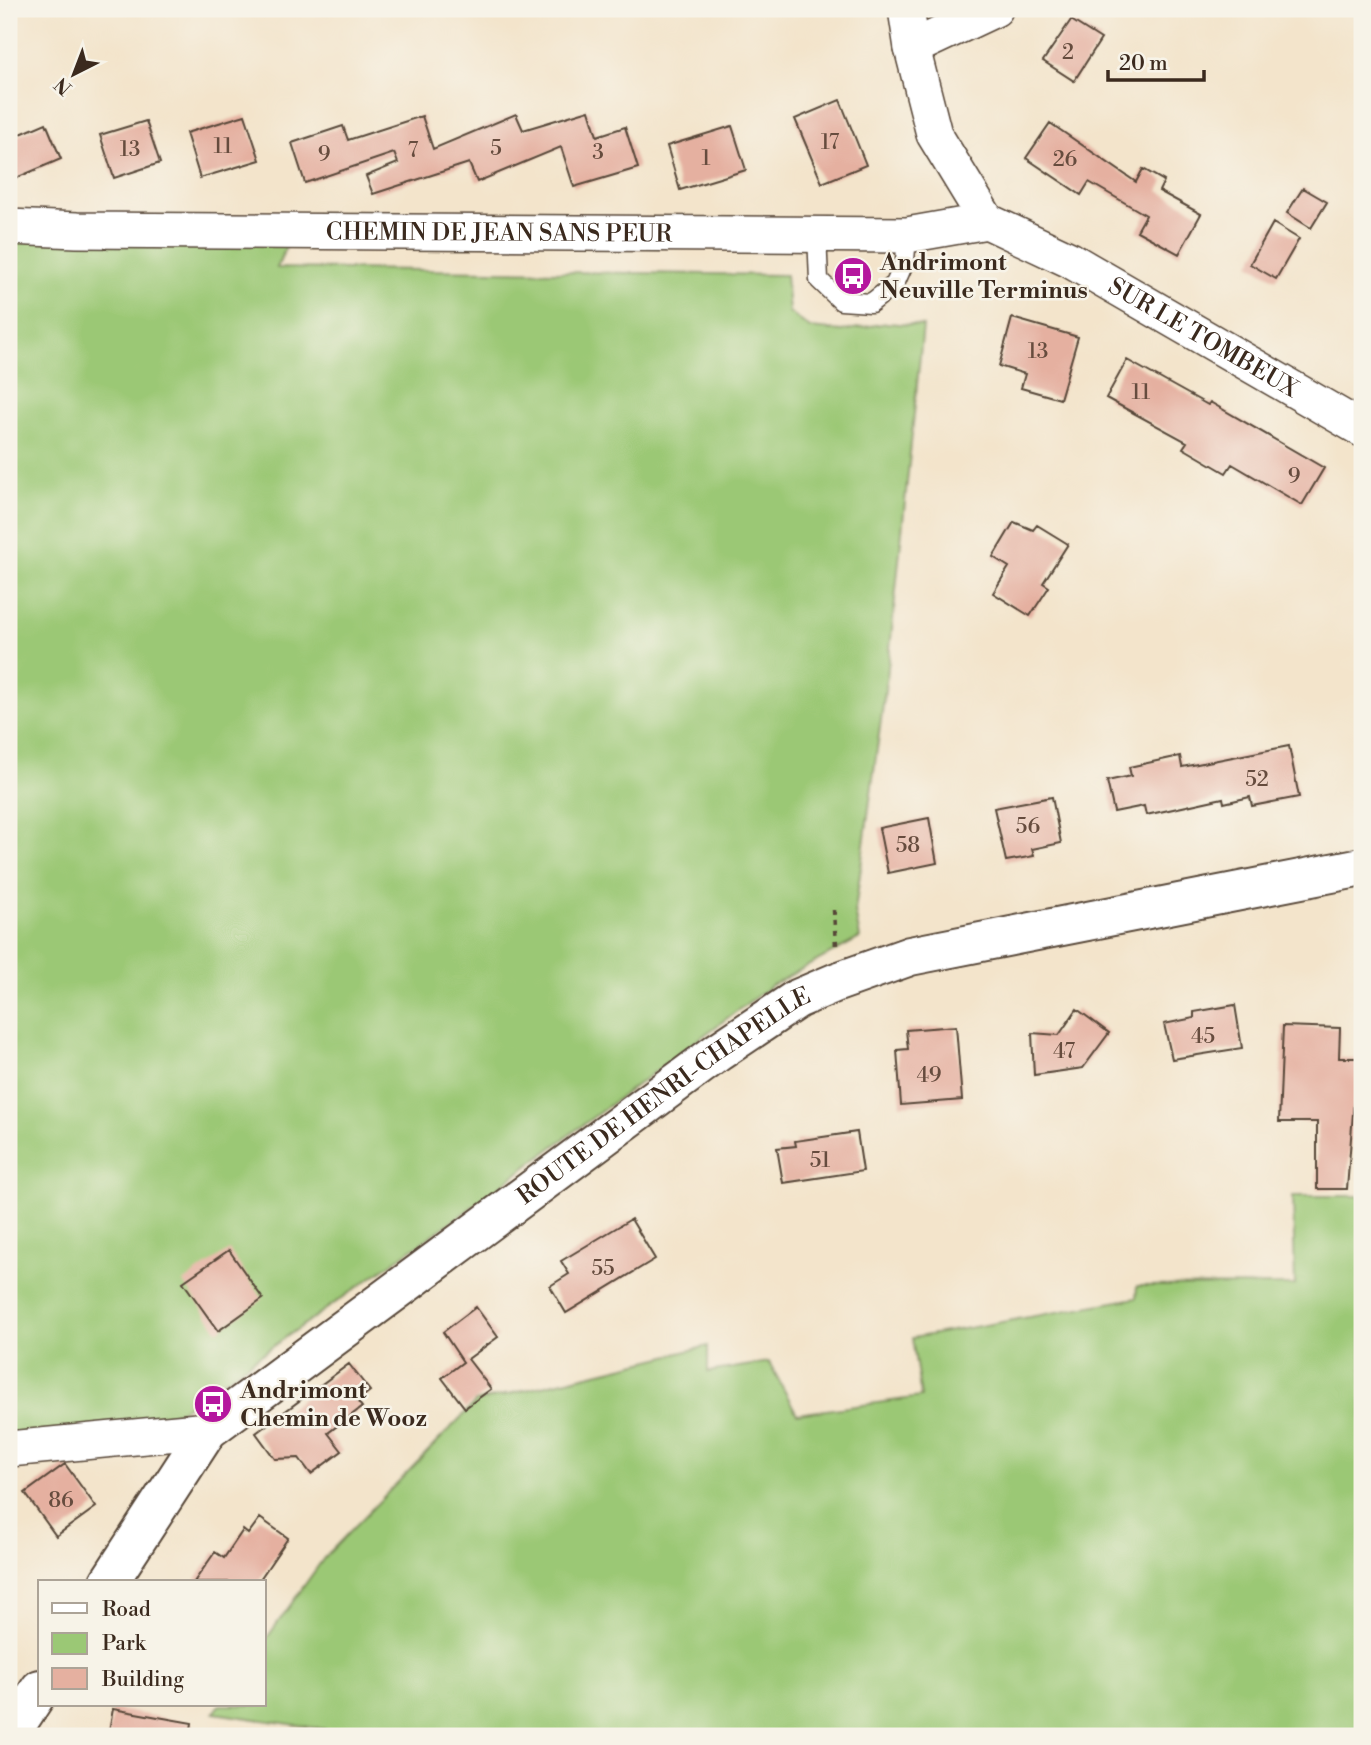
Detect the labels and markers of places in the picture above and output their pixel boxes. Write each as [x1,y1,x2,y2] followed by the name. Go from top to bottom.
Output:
[879,248,1088,306] place label: Andrimont Neuville Terminus
[832,255,874,297] bus stop icon: Andrimont Neuville Terminus
[239,1376,427,1434] place label: Andrimont Chemin de Wooz
[192,1383,234,1425] bus stop icon: Andrimont Chemin de Wooz

